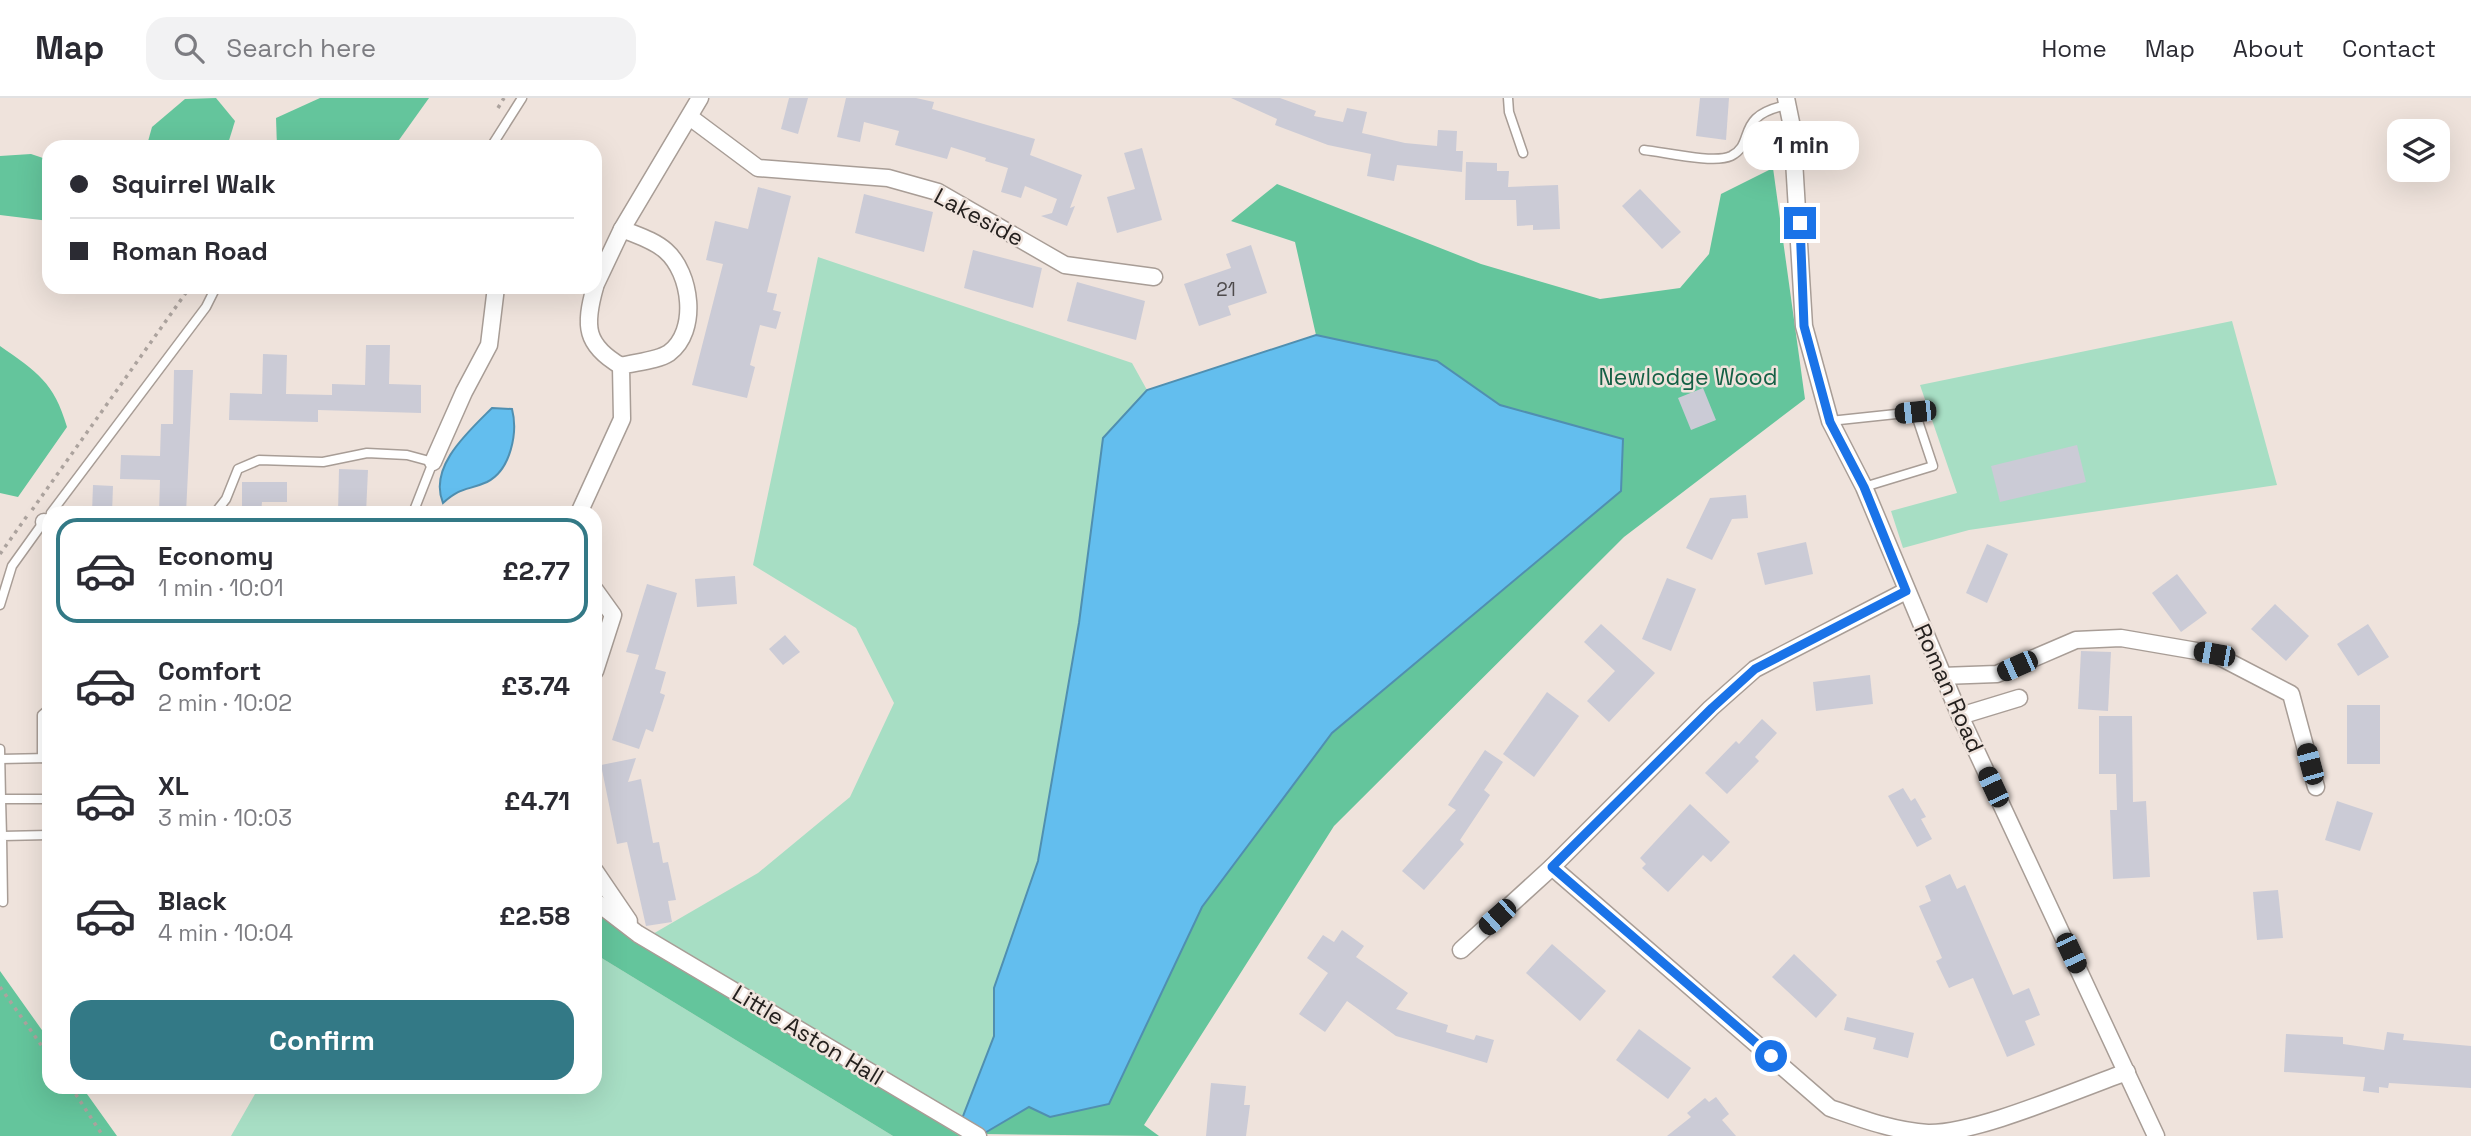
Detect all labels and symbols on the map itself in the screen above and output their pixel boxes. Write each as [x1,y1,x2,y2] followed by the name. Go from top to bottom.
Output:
[1742,122,1858,170] callout: 1 min
[929,181,1029,253] street label: Lakeside
[1784,207,1816,239] route end
[1216,277,1236,302] house number: 21
[1599,362,1777,392] park label: Newlodge Wood
[1894,399,1937,425] car
[1907,619,1991,757] street label: Roman Road
[2192,640,2237,668] car
[1994,648,2041,684] car
[2295,741,2326,787] car
[1975,764,2012,810] car
[1475,895,1520,939] car
[2053,930,2090,976] car
[727,978,889,1092] street label: Little Aston Hall
[1755,1040,1787,1072] route start

